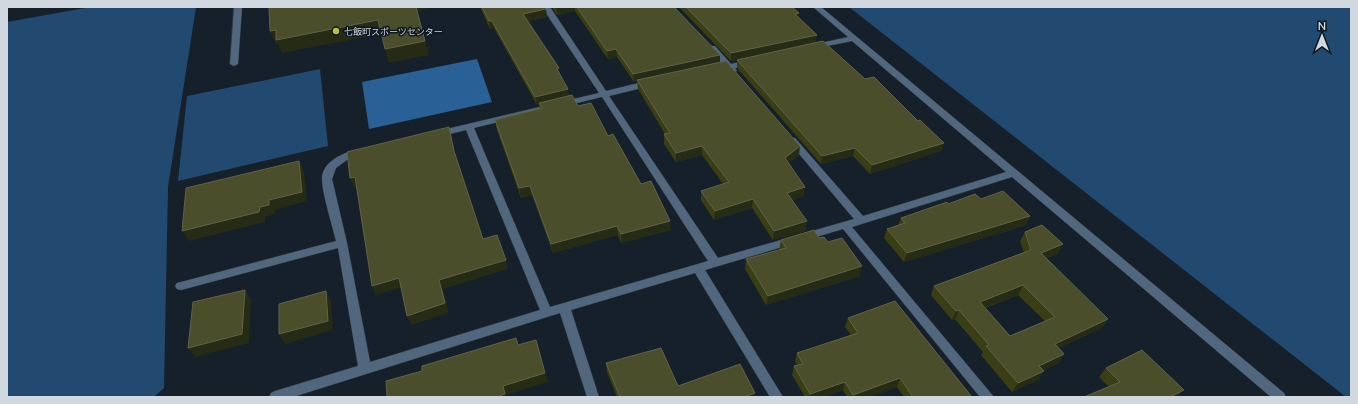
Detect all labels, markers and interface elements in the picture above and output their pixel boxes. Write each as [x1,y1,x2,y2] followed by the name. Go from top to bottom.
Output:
[1302,16,1342,56] north arrow
[1318,19,1326,33] text: N
[331,26,341,36] marker: 七飯町スポーツセンター
[344,26,443,37] place label: 七飯町スポーツセンター

